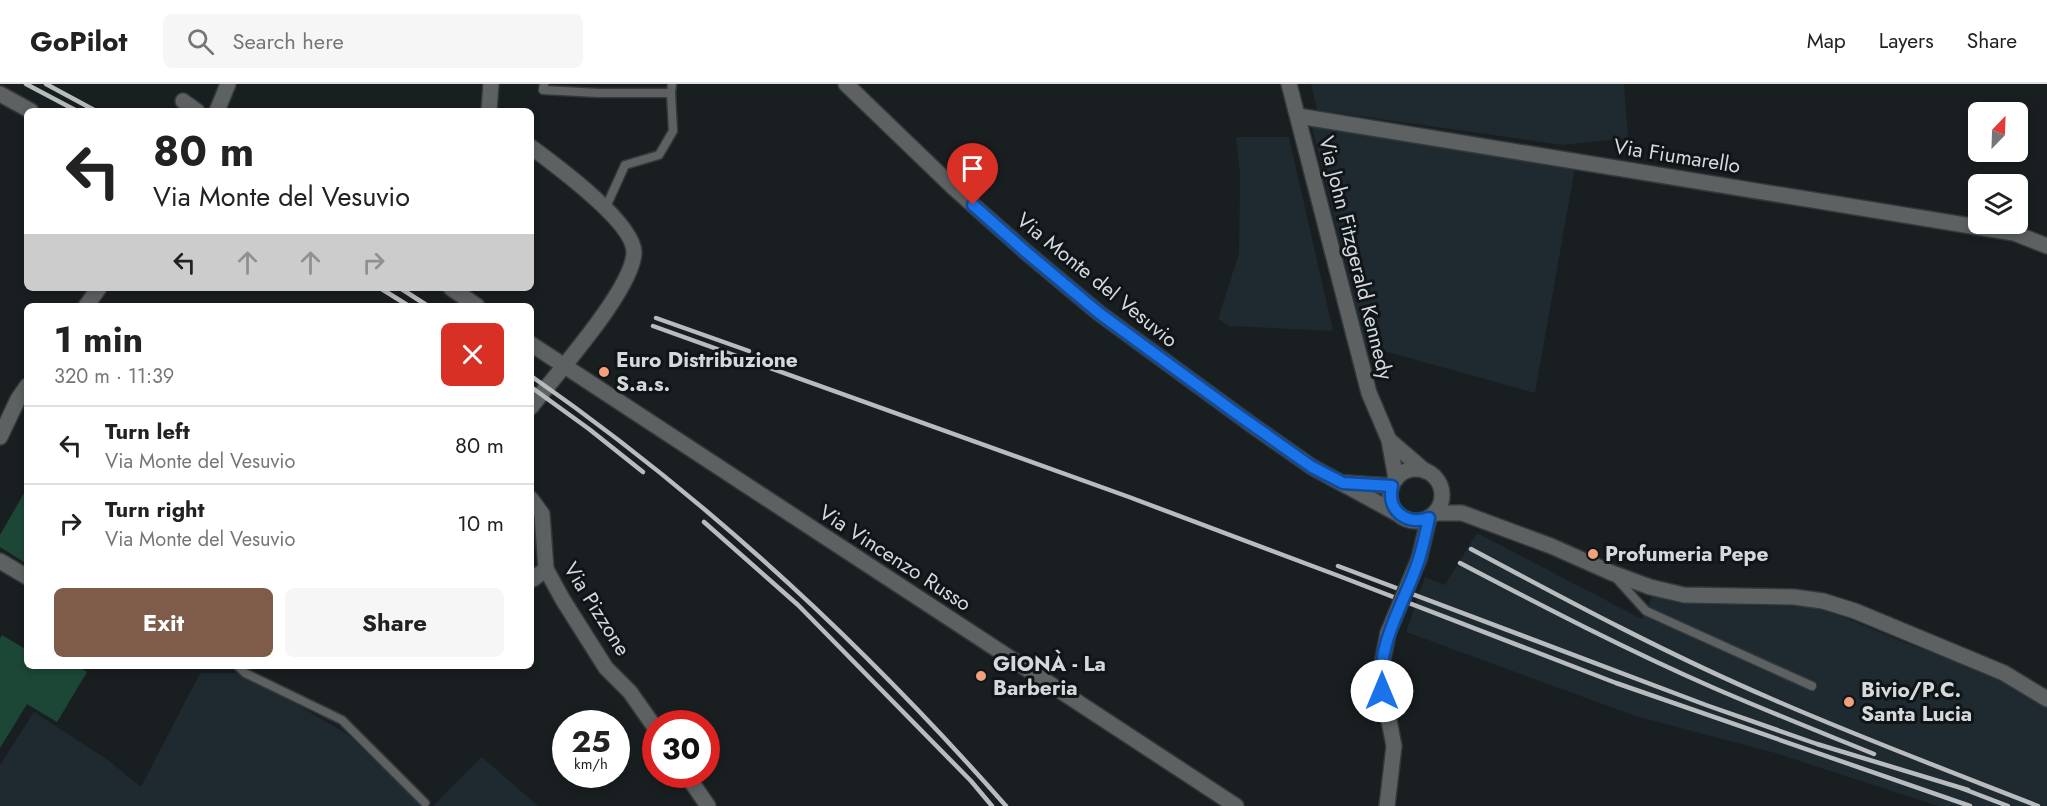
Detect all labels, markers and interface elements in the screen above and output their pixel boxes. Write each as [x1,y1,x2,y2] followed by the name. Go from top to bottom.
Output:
[163,14,583,68] search box
[30,21,127,62] text: GoPilot
[184,25,217,58] icon: search
[232,25,344,57] text: Search here
[1807,26,1846,56] text: Map
[1879,26,1934,56] text: Layers
[1967,26,2017,56] text: Share
[1968,102,2028,162] north arrow
[1968,102,2028,234] map controls
[153,121,254,182] text: 80 m
[1611,131,1743,181] street label: Via Fiumarello
[54,132,132,210] icon: left
[1311,133,1401,384] street label: Via John Fitzgerald Kennedy
[947,143,998,205] pin
[956,152,989,185] icon: arrive
[1968,174,2028,234] button: layers
[153,177,410,216] text: Via Monte del Vesuvio
[1010,205,1184,355] street label: Via Monte del Vesuvio
[168,246,201,279] icon: left
[231,246,264,279] icon: ahead
[294,246,327,279] icon: ahead
[357,246,390,279] icon: right
[54,313,143,365] text: 1 min
[441,323,504,386] button: close
[616,345,798,399] place label: Euro Distribuzione S.a.s.
[54,362,174,391] text: 320 m · 11:39
[597,365,611,379] marker: Euro Distribuzione S.a.s.
[105,415,190,447] text: Turn left
[54,429,87,462] icon: left
[455,429,504,461] text: 80 m
[105,447,295,476] text: Via Monte del Vesuvio
[105,493,205,525] text: Turn right
[813,497,977,619] street label: Via Vincenzo Russo
[54,507,87,540] icon: right
[457,507,504,539] text: 10 m
[105,525,295,554] text: Via Monte del Vesuvio
[1605,539,1768,569] place label: Profumeria Pepe
[1586,547,1600,561] marker: Profumeria Pepe
[556,556,638,662] street label: Via Pizzone
[54,588,273,657] button: Exit
[285,588,504,657] button: Share
[993,649,1106,703] place label: GIONÀ - La Barberia
[1350,659,1414,723] position arrow
[974,669,988,683] marker: GIONÀ - La Barberia
[1861,675,1972,729] place label: Bivio/P.C. Santa Lucia
[1842,695,1856,709] marker: Bivio/P.C. Santa Lucia
[642,710,720,788] speed limit sign: 30
[571,720,611,763] text: 25
[574,753,608,775] text: km/h

